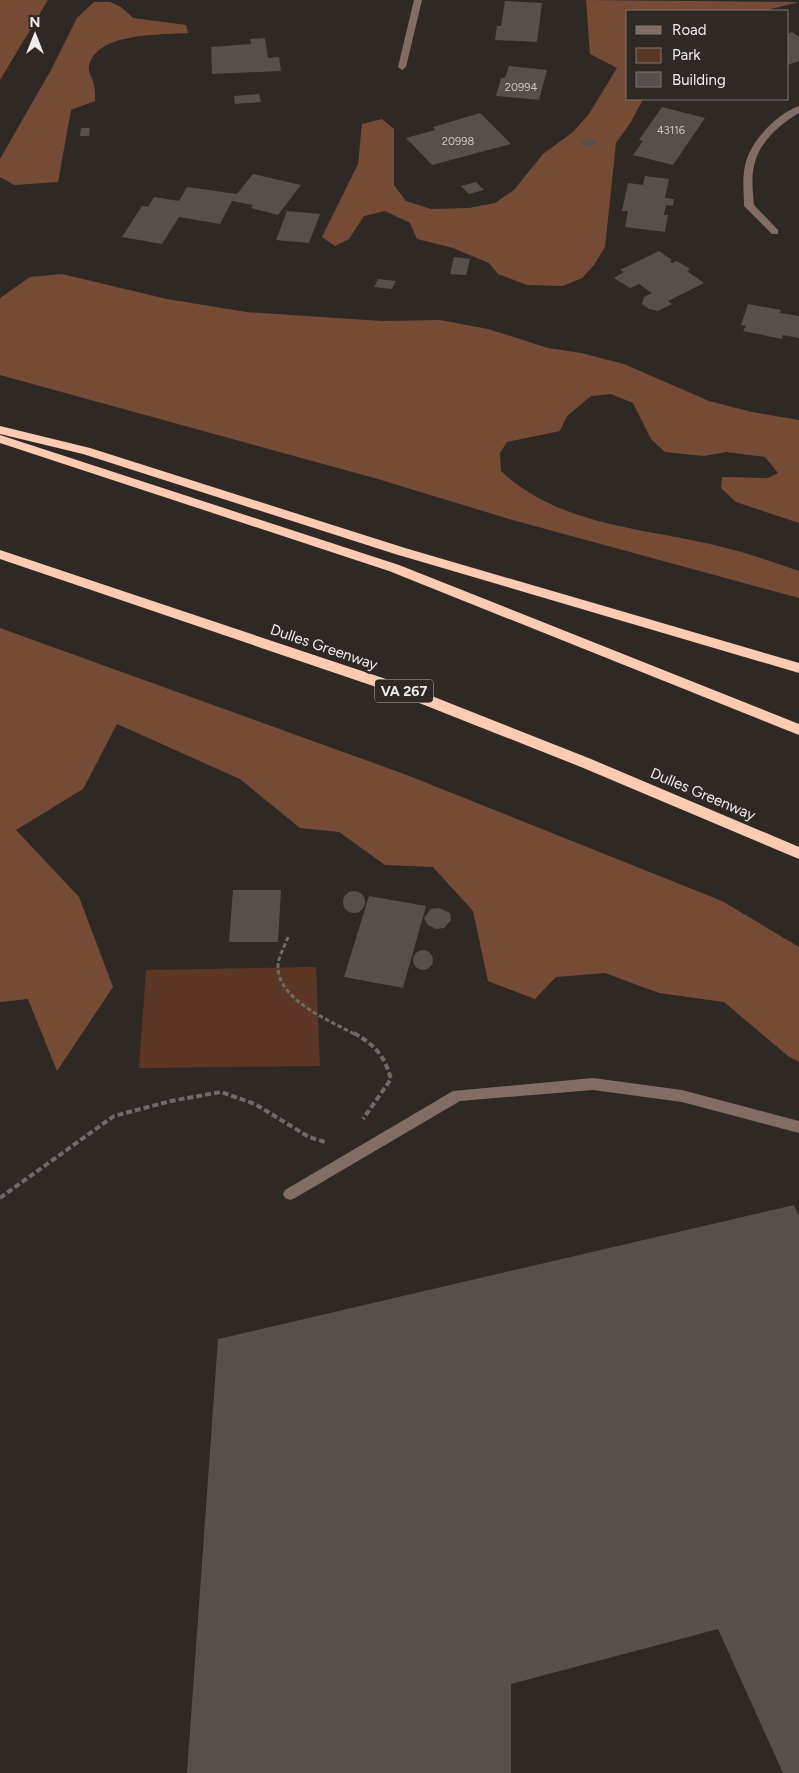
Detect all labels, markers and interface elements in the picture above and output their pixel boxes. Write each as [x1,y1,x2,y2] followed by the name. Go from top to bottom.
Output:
[10,10,60,60] north arrow
[626,10,789,100] legend
[30,14,40,31] text: N
[672,21,707,39] text: Road
[672,46,701,64] text: Park
[672,71,726,89] text: Building
[505,81,537,94] house number: 20994
[657,124,685,137] house number: 43116
[442,135,474,148] house number: 20998
[268,620,380,674] street label: Dulles Greenway
[375,679,433,702] road number: VA 267
[648,764,758,824] street label: Dulles Greenway

